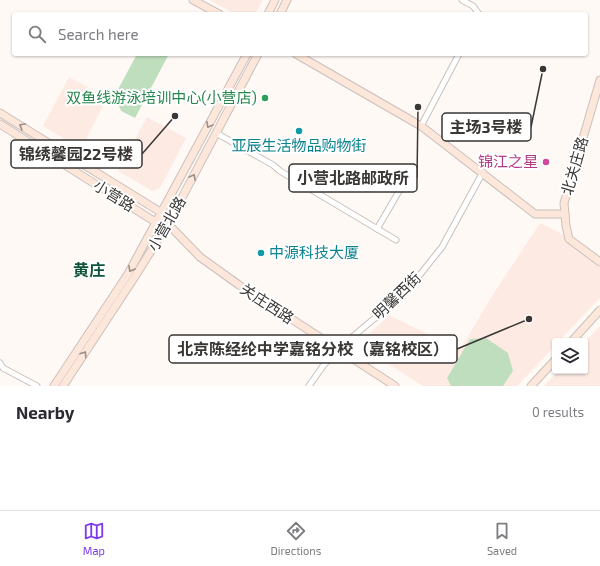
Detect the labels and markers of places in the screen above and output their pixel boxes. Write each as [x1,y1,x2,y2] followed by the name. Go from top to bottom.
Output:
[66,88,257,106] place label: 双鱼线游泳培训中心(小营店)
[260,93,270,103] marker: 双鱼线游泳培训中心(小营店)
[442,113,531,141] callout: 主场3号楼
[294,126,304,136] marker: 亚辰生活物品购物街
[231,136,367,154] place label: 亚辰生活物品购物街
[11,140,142,168] callout: 锦绣馨园22号楼
[478,152,538,170] place label: 锦江之星
[541,157,551,167] marker: 锦江之星
[289,164,417,192] callout: 小营北路邮政所
[269,243,359,261] place label: 中源科技大厦
[256,248,266,258] marker: 中源科技大厦
[169,335,457,363] callout: 北京陈经纶中学嘉铭分校（嘉铭校区）

